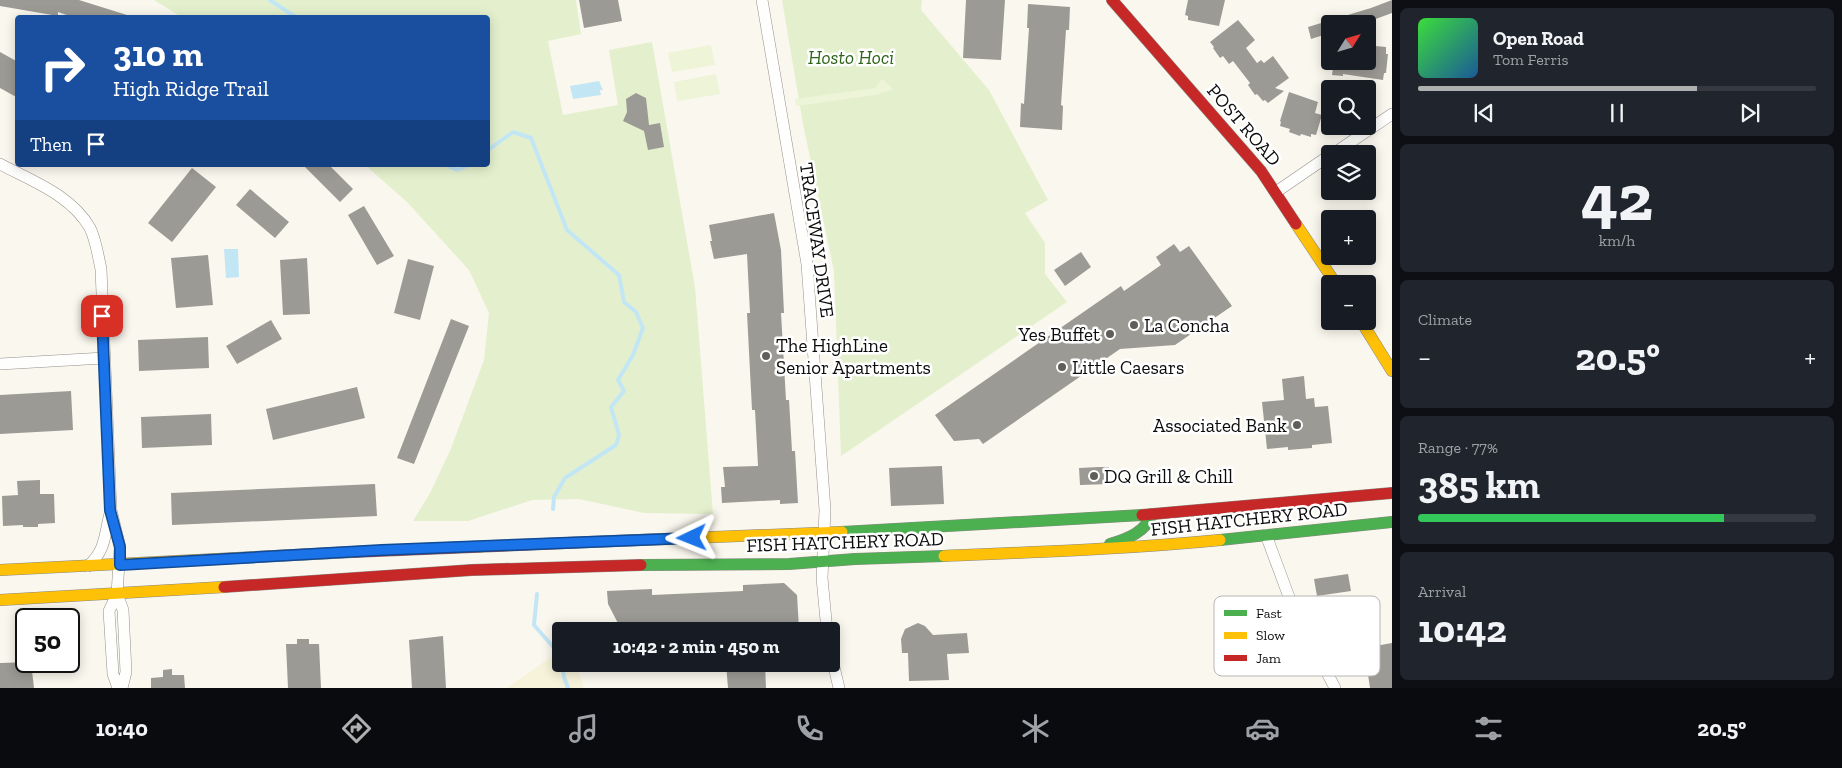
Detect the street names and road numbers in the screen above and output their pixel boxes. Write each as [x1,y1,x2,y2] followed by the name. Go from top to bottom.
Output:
[1202,79,1286,171] street label: POST ROAD
[795,161,839,319] street label: TRACEWAY DRIVE
[1149,497,1349,541] street label: FISH HATCHERY ROAD
[746,527,944,557] street label: FISH HATCHERY ROAD

